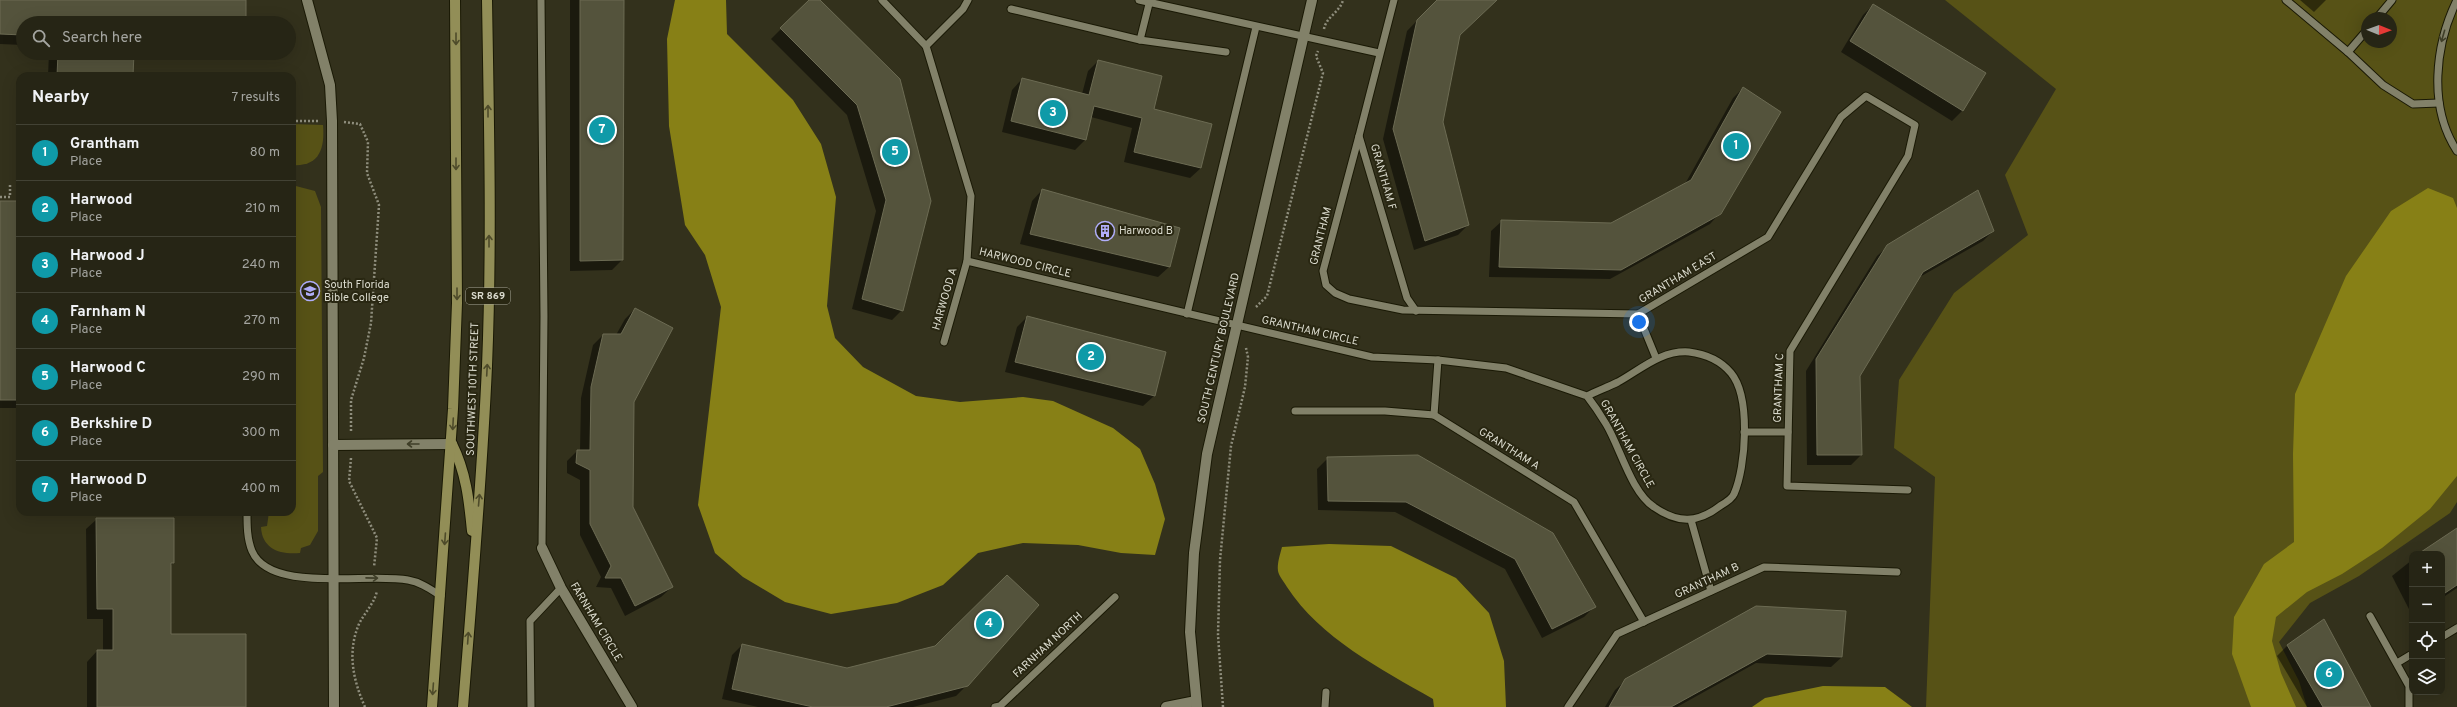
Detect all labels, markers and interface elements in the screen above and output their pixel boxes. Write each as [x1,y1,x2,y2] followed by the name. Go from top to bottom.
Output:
[2361,12,2397,48] north arrow
[16,16,296,60] search box
[30,27,52,49] icon: search
[62,29,142,48] text: Search here
[2439,29,2446,42] one-way arrow
[452,32,459,45] one-way arrow
[32,87,89,109] text: Nearby
[231,90,280,106] text: 7 results
[1040,98,1066,128] pin: 3
[484,105,492,118] one-way arrow
[589,115,615,145] pin: 7
[1723,131,1749,161] pin: 1
[70,135,139,154] text: Grantham
[882,137,908,167] pin: 5
[1367,142,1399,212] street label: GRANTHAM F
[42,145,48,161] text: 1
[250,145,280,161] text: 80 m
[70,154,102,170] text: Place
[452,157,460,170] one-way arrow
[70,191,133,210] text: Harwood
[41,201,49,217] text: 2
[245,201,280,217] text: 210 m
[1307,205,1335,267] street label: GRANTHAM
[70,210,102,226] text: Place
[1094,220,1116,242] building icon: Harwood B
[1119,224,1173,238] place label: Harwood B
[485,235,493,248] one-way arrow
[978,245,1072,281] street label: HARWOOD CIRCLE
[70,247,145,266] text: Harwood J
[1636,249,1720,307] street label: GRANTHAM EAST
[41,257,49,273] text: 3
[242,257,280,273] text: 240 m
[70,266,102,282] text: Place
[929,266,961,332] street label: HARWOOD A
[1195,271,1243,425] street label: SOUTH CENTURY BOULEVARD
[324,278,390,305] place label: South Florida Bible College
[299,280,321,302] school or university icon: South Florida Bible College
[453,287,461,300] one-way arrow
[466,288,510,304] road number: SR 869
[70,303,146,322] text: Farnham N
[1629,312,1649,332] your location
[41,313,49,329] text: 4
[243,313,280,329] text: 270 m
[1260,313,1360,349] street label: GRANTHAM CIRCLE
[70,322,102,338] text: Place
[464,322,482,456] street label: SOUTHWEST 10TH STREET
[1078,342,1104,372] pin: 2
[1771,353,1787,423] street label: GRANTHAM C
[70,359,146,378] text: Harwood C
[483,364,490,377] one-way arrow
[41,369,49,385] text: 5
[242,369,280,385] text: 290 m
[70,378,102,394] text: Place
[1597,397,1657,491] street label: GRANTHAM CIRCLE
[70,415,152,434] text: Berkshire D
[449,417,456,430] one-way arrow
[41,425,49,441] text: 6
[242,425,280,441] text: 300 m
[1476,425,1542,473] street label: GRANTHAM A
[70,434,102,450] text: Place
[407,440,420,448] one-way arrow
[70,471,147,490] text: Harwood D
[42,481,48,497] text: 7
[241,481,280,497] text: 400 m
[70,490,102,506] text: Place
[476,494,483,507] one-way arrow
[441,532,448,545] one-way arrow
[2409,551,2445,695] map controls
[2409,551,2445,587] button: +
[1673,560,1741,602] street label: GRANTHAM B
[365,574,378,582] one-way arrow
[567,580,625,664] street label: FARNHAM CIRCLE
[2409,587,2445,623] button: −
[976,609,1002,639] pin: 4
[1010,609,1086,681] street label: FARNHAM NORTH
[2409,623,2445,659] button: locate
[465,632,472,645] one-way arrow
[2316,659,2342,689] pin: 6
[2409,659,2445,695] button: layers
[429,682,437,695] one-way arrow

